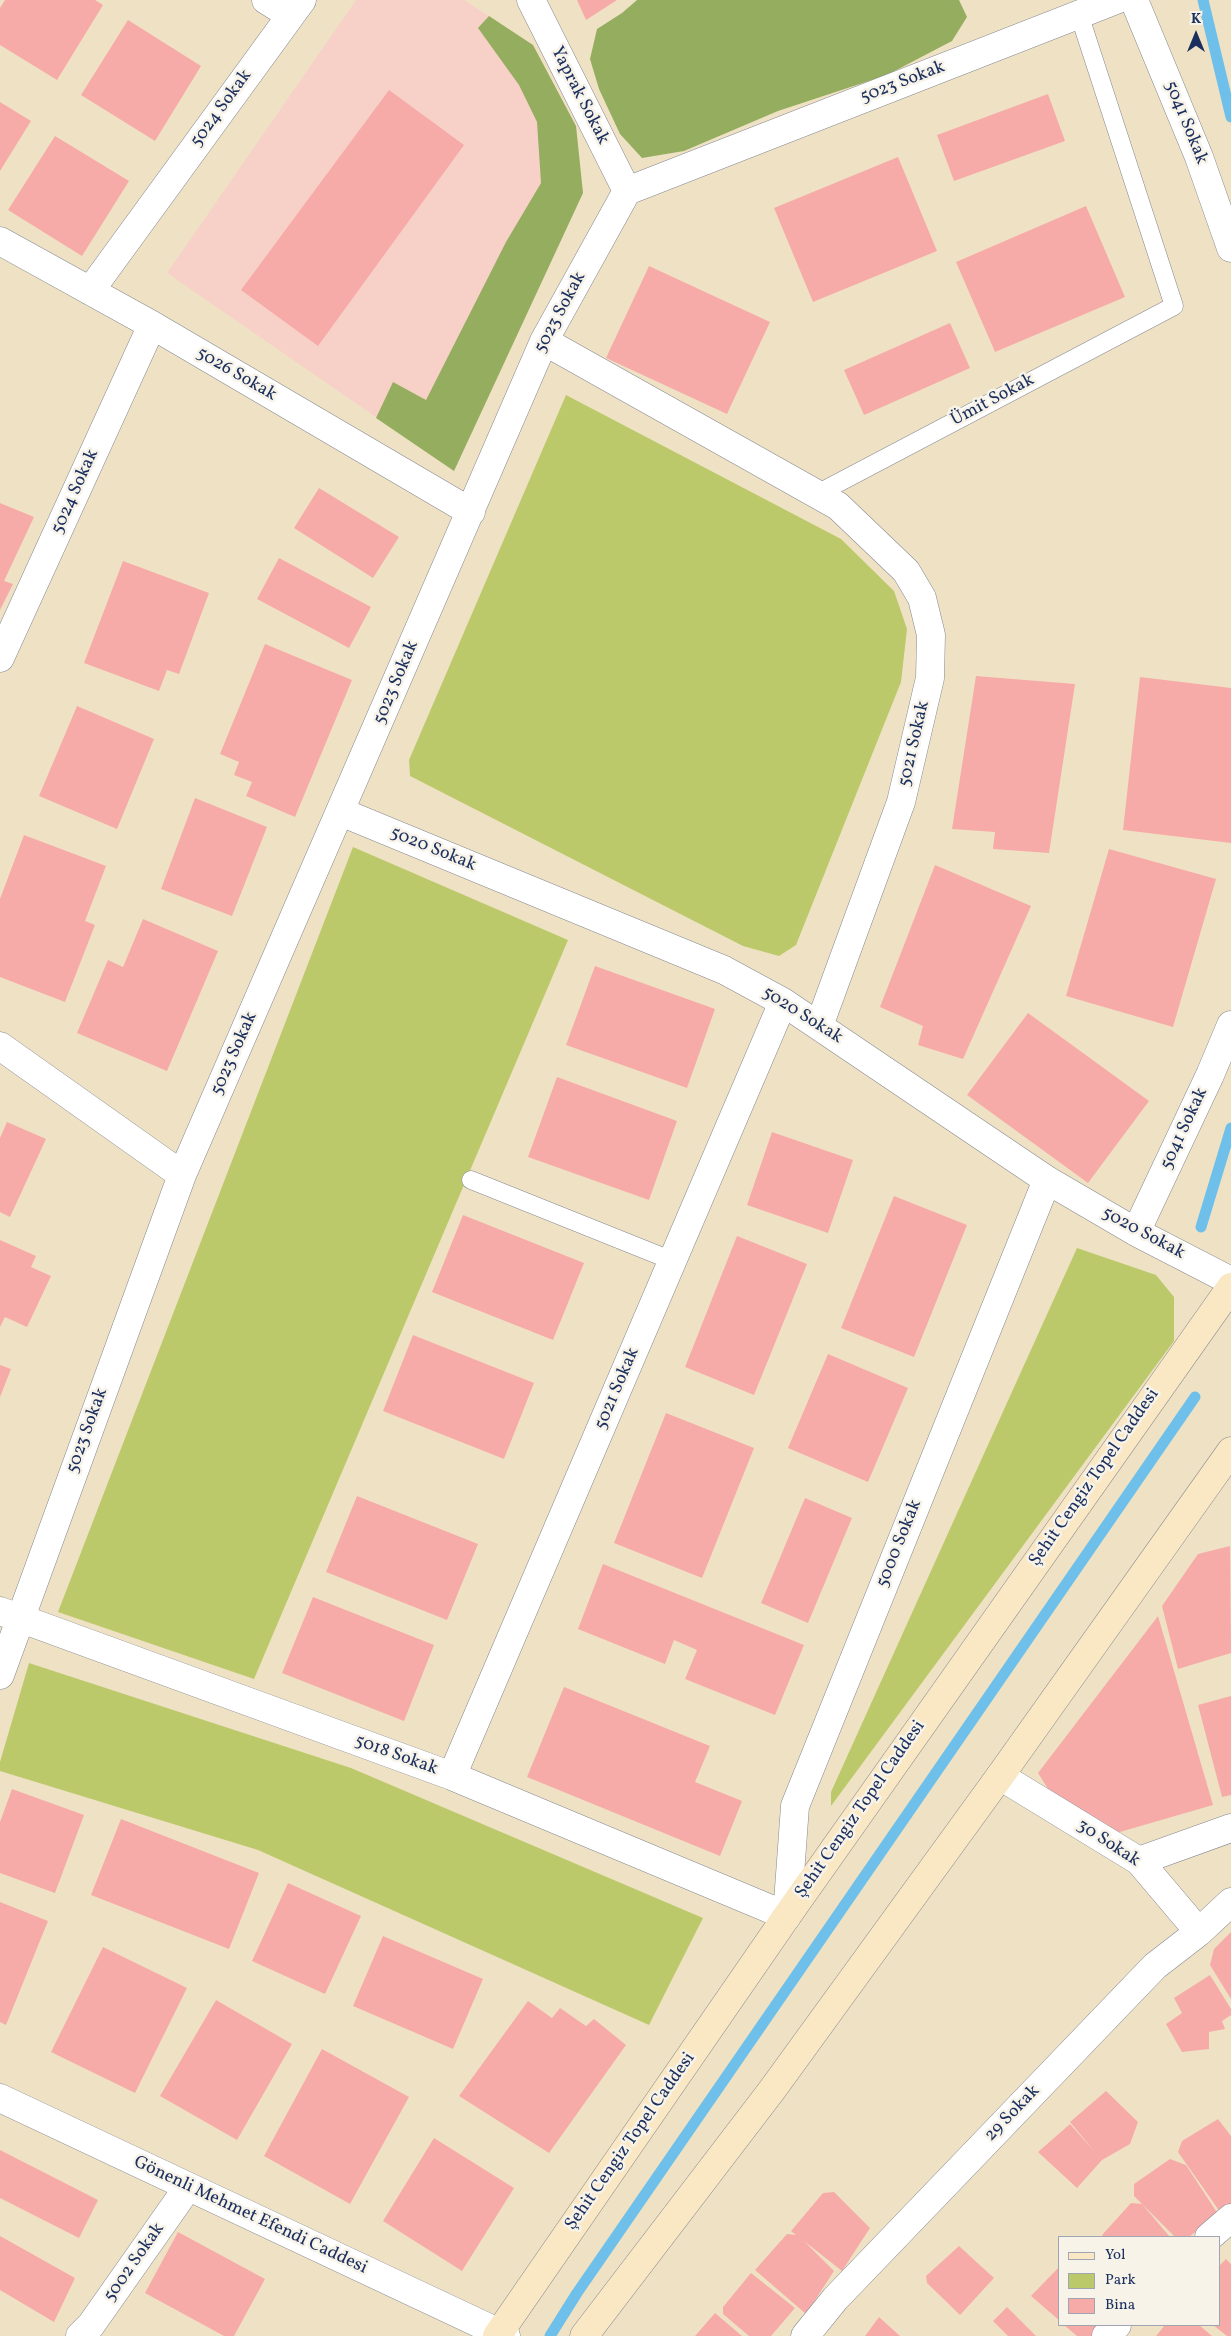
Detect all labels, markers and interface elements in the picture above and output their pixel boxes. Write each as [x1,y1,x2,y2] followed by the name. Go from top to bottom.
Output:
[1171,10,1221,60] north arrow
[1191,10,1201,29] text: K
[545,43,613,149] street label: Yaprak Sokak
[858,57,948,109] street label: 5023 Sokak
[187,66,257,152] street label: 5024 Sokak
[1159,78,1211,168] street label: 5041 Sokak
[531,269,591,357] street label: 5023 Sokak
[192,343,280,407] street label: 5026 Sokak
[948,370,1038,432] street label: Ümit Sokak
[48,446,104,538] street label: 5024 Sokak
[370,638,424,728] street label: 5023 Sokak
[895,699,935,789] street label: 5021 Sokak
[387,823,479,877] street label: 5020 Sokak
[758,983,846,1049] street label: 5020 Sokak
[207,1009,263,1099] street label: 5023 Sokak
[1157,1085,1213,1173] street label: 5041 Sokak
[1098,1203,1188,1265] street label: 5020 Sokak
[591,1345,645,1433] street label: 5021 Sokak
[63,1385,113,1477] street label: 5023 Sokak
[1025,1385,1165,1571] street label: Şehit Cengiz Topel Caddesi
[873,1497,927,1591] street label: 5000 Sokak
[791,1717,931,1903] street label: Şehit Cengiz Topel Caddesi
[352,1731,440,1781] street label: 5018 Sokak
[1072,1816,1144,1872] street label: 30 Sokak
[561,2049,701,2235] street label: Şehit Cengiz Topel Caddesi
[981,2081,1045,2147] street label: 29 Sokak
[130,2152,370,2280] street label: Gönenli Mehmet Efendi Caddesi
[100,2219,170,2307] street label: 5002 Sokak
[1058,2236,1221,2326] legend
[1105,2245,1125,2266] text: Yol
[1105,2270,1136,2291] text: Park
[1105,2295,1135,2316] text: Bina

